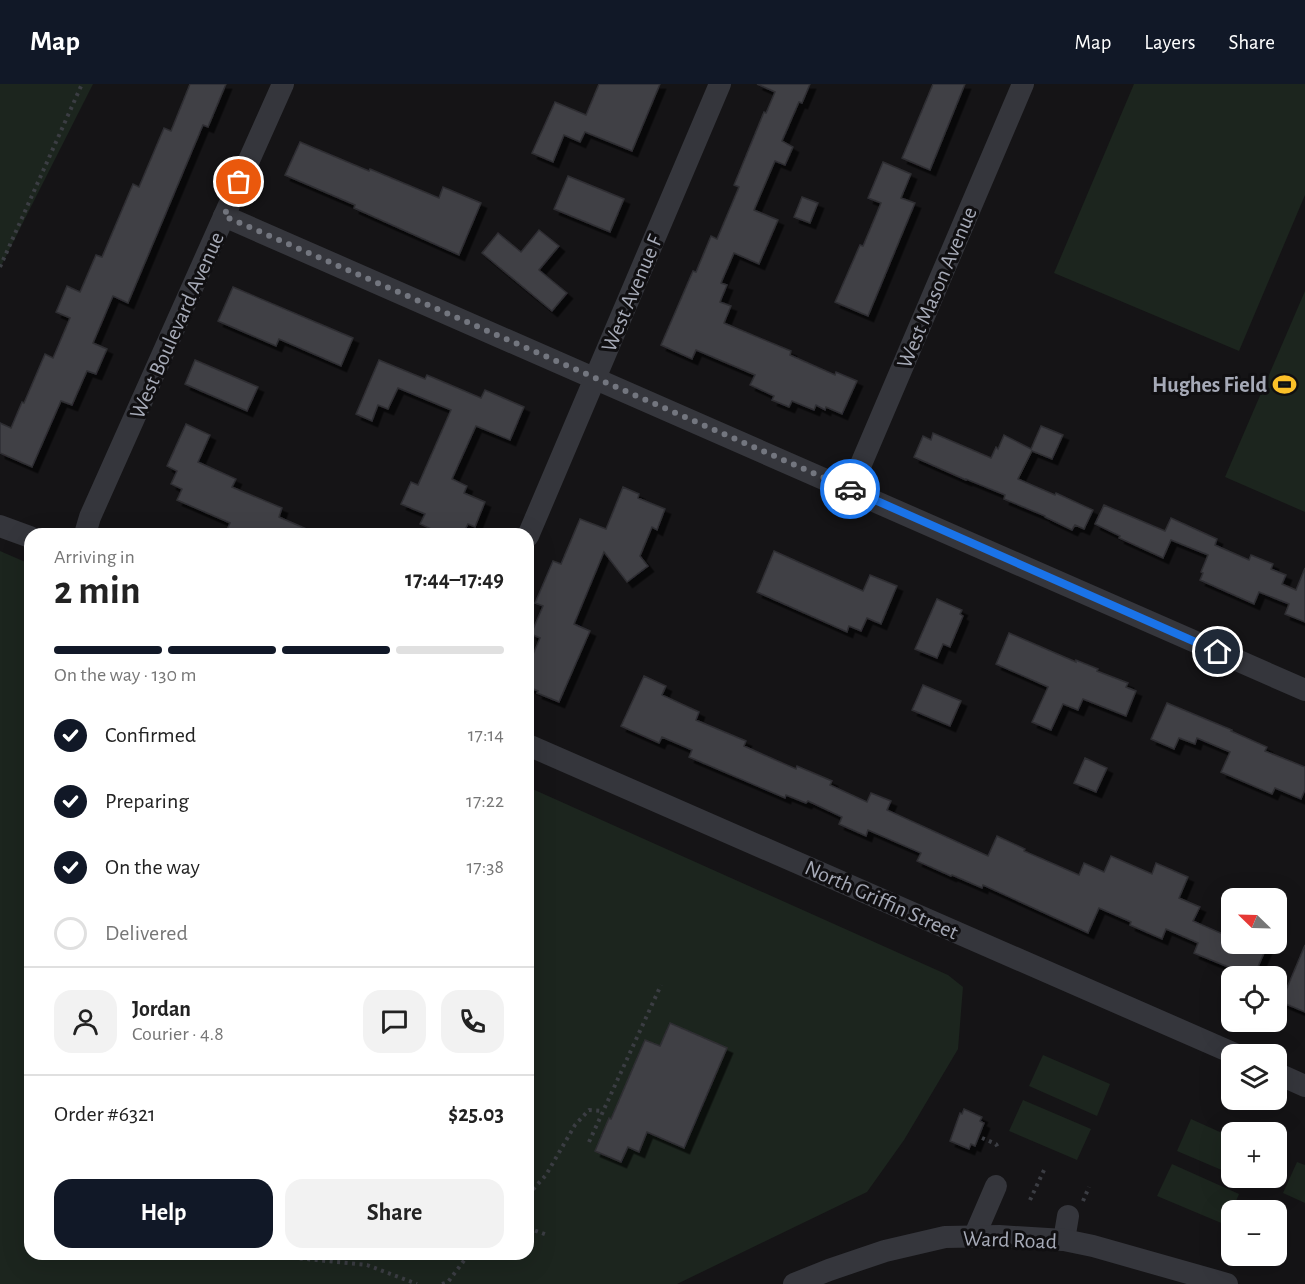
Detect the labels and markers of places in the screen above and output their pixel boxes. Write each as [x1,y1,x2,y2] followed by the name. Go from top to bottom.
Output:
[213,156,264,207] pin
[1272,371,1298,397] sports icon: Hughes Field
[1152,374,1267,396] place label: Hughes Field
[1192,626,1243,677] pin

